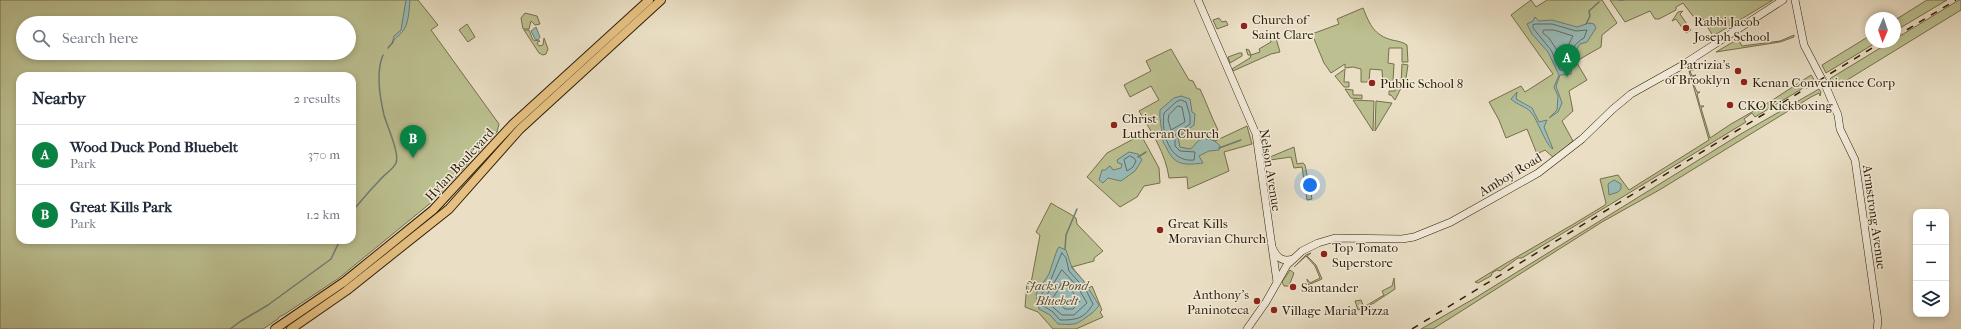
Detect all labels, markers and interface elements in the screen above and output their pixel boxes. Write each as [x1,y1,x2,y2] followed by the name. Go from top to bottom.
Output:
[1252,12,1314,42] place label: Church of Saint Clare
[1865,12,1901,48] north arrow
[1693,14,1770,44] place label: Rabbi Jacob Joseph School
[16,16,356,60] search box
[1239,21,1249,31] marker: Church of Saint Clare
[1681,23,1691,33] marker: Rabbi Jacob Joseph School
[30,27,52,49] icon: search
[62,29,138,47] text: Search here
[1554,44,1580,77] pin: A
[1665,57,1730,87] place label: Patrizia’s of Brooklyn
[1733,66,1743,76] marker: Patrizia’s of Brooklyn
[1752,75,1895,90] place label: Kenan Convenience Corp
[1380,76,1463,91] place label: Public School 8
[1739,77,1749,87] marker: Kenan Convenience Corp
[1367,78,1377,88] marker: Public School 8
[32,88,86,108] text: Nearby
[294,91,340,106] text: 2 results
[1738,98,1834,113] place label: CKO Kickboxing
[1725,100,1735,110] marker: CKO Kickboxing
[1122,111,1220,141] place label: Christ Lutheran Church
[1109,120,1119,130] marker: Christ Lutheran Church
[422,124,497,204] street label: Hylan Boulevard
[400,125,426,158] pin: B
[1257,128,1285,213] street label: Nelson Avenue
[70,138,238,156] text: Wood Duck Pond Bluebelt
[41,147,49,162] text: A
[308,147,340,162] text: 370 m
[1475,149,1545,200] street label: Amboy Road
[70,156,96,171] text: Park
[1860,163,1889,271] street label: Armstrong Avenue
[1300,175,1320,195] your location
[70,198,172,216] text: Great Kills Park
[41,207,49,222] text: B
[306,207,340,222] text: 1.2 km
[1913,209,1949,317] map controls
[1913,209,1949,245] button: +
[70,216,96,231] text: Park
[1168,216,1267,246] place label: Great Kills Moravian Church
[1155,225,1165,235] marker: Great Kills Moravian Church
[1332,240,1399,270] place label: Top Tomato Superstore
[1913,245,1949,281] button: −
[1319,249,1329,259] marker: Top Tomato Superstore
[1026,278,1090,308] park label: Jacks Pond Bluebelt
[1301,280,1359,295] place label: Santander
[1913,281,1949,317] button: layers
[1288,282,1298,292] marker: Santander
[1187,287,1250,317] place label: Anthony's Paninoteca
[1252,296,1262,306] marker: Anthony's Paninoteca
[1281,303,1390,318] place label: Village Maria Pizza
[1269,305,1279,315] marker: Village Maria Pizza

